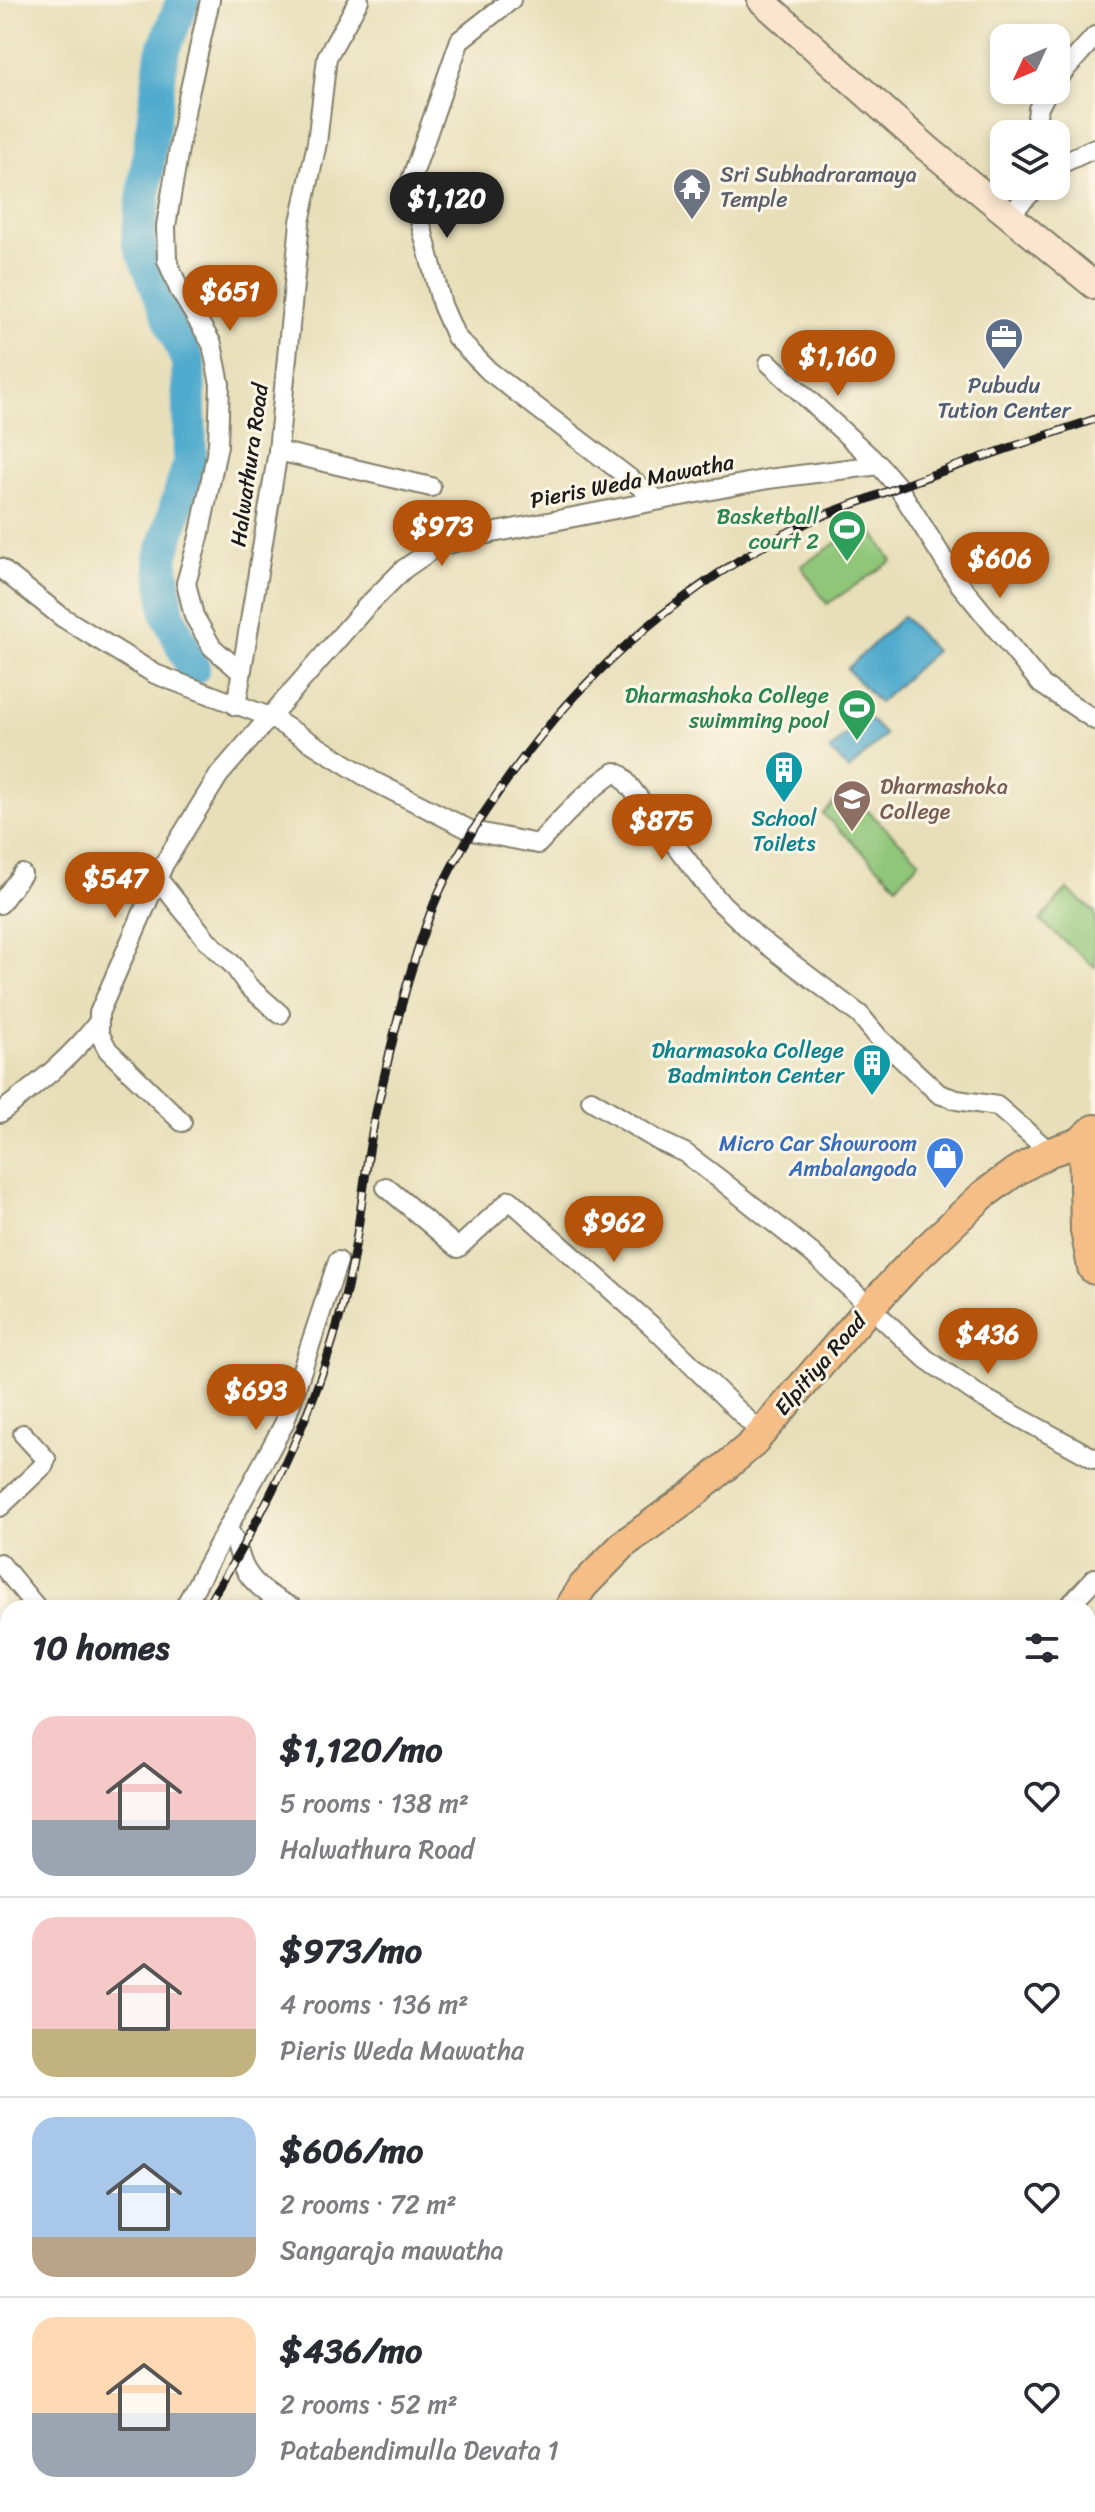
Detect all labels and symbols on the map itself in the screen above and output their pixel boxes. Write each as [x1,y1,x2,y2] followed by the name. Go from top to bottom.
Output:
[990,24,1070,104] north arrow
[720,155,917,219] place label: Sri Subhadraramaya Temple
[671,166,713,221] temple icon: Sri Subhadraramaya Temple
[382,172,512,240] pin: $1,120
[183,265,277,333] pin: $651
[983,316,1025,371] office icon: Pubudu Tution Center
[773,330,903,398] pin: $1,160
[937,366,1073,430] place label: Pubudu Tution Center
[218,380,280,549] street label: Halwathura Road
[527,442,738,520] street label: Pieris Weda Mawatha
[716,497,820,561] place label: Basketball court 2
[395,500,489,568] pin: $973
[826,508,868,563] sports icon: Basketball court 2
[953,532,1047,600] pin: $606
[625,676,830,740] place label: Dharmashoka College swimming pool
[836,687,878,742] sports icon: Dharmashoka College swimming pool
[763,749,805,804] building icon: School Toilets
[880,767,1008,831] place label: Dharmashoka College
[831,778,873,833] school or university icon: Dharmashoka College
[615,794,709,862] pin: $875
[752,799,817,863] place label: School Toilets
[68,852,162,920] pin: $547
[651,1031,846,1095] place label: Dharmasoka College Badminton Center
[851,1042,893,1097] building icon: Dharmasoka College Badminton Center
[719,1124,917,1188] place label: Micro Car Showroom Ambalangoda
[924,1135,966,1190] shop icon: Micro Car Showroom Ambalangoda
[567,1196,661,1264] pin: $962
[764,1302,877,1425] street label: Elpitiya Road
[941,1308,1035,1376] pin: $436
[209,1364,303,1432] pin: $693

